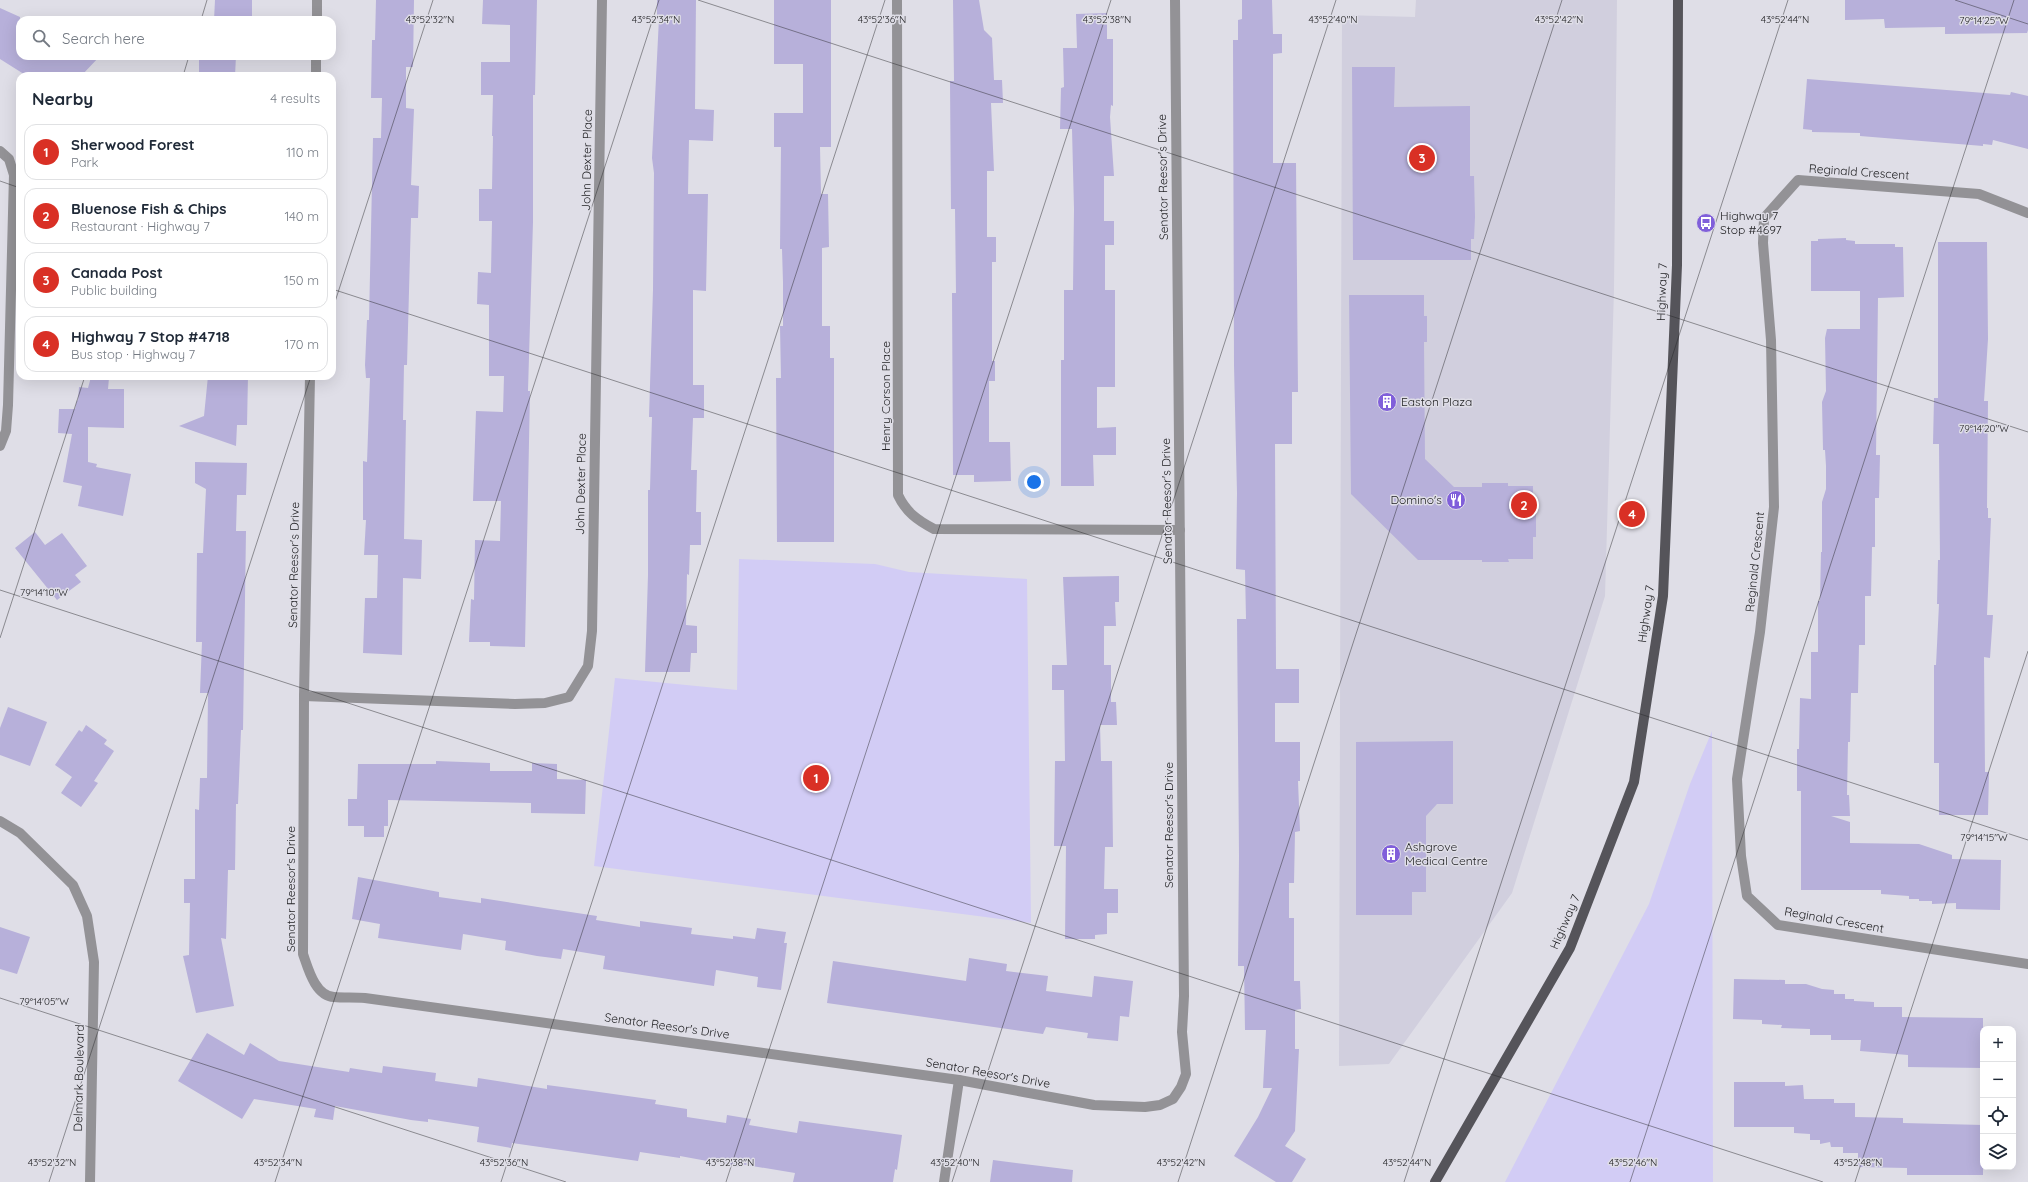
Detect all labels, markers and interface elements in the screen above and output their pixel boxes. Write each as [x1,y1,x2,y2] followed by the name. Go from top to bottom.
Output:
[406,13,454,26] text: 43°52'32"N
[632,13,680,26] text: 43°52'34"N
[858,13,906,26] text: 43°52'36"N
[1083,13,1131,26] text: 43°52'38"N
[1308,13,1358,26] text: 43°52'40"N
[1535,13,1583,26] text: 43°52'42"N
[1761,13,1809,26] text: 43°52'44"N
[1959,14,2009,27] text: 79°14'25"W
[16,16,336,60] search box
[30,27,52,49] icon: search
[62,29,145,48] text: Search here
[32,88,93,109] text: Nearby
[270,90,320,106] text: 4 results
[578,109,595,211] street label: John Dexter Place
[1154,114,1171,240] street label: Senator Reesor's Drive
[71,135,195,154] text: Sherwood Forest
[1409,143,1435,173] pin: 3
[43,144,49,160] text: 1
[286,144,319,160] text: 110 m
[71,154,99,170] text: Park
[1808,161,1910,182] street label: Reginald Crescent
[71,199,226,218] text: Bluenose Fish & Chips
[42,208,50,224] text: 2
[284,208,319,224] text: 140 m
[1720,208,1782,237] place label: Highway 7 Stop #4697
[1695,212,1717,234] bus stop icon: Highway 7 Stop #4697
[71,218,210,234] text: Restaurant · Highway 7
[71,263,163,282] text: Canada Post
[1653,263,1670,321] street label: Highway 7
[43,272,49,288] text: 3
[284,272,319,288] text: 150 m
[71,282,157,298] text: Public building
[71,327,230,346] text: Highway 7 Stop #4718
[42,336,50,352] text: 4
[284,336,319,352] text: 170 m
[878,341,893,451] street label: Henry Corson Place
[71,346,195,362] text: Bus stop · Highway 7
[1376,391,1398,413] building icon: Easton Plaza
[1401,394,1472,409] place label: Easton Plaza
[1959,422,2009,435] text: 79°14'20"W
[572,433,589,535] street label: John Dexter Place
[1158,438,1175,564] street label: Senator Reesor's Drive
[1024,472,1044,492] your location
[1445,489,1467,511] restaurant icon: Domino's
[1511,490,1537,520] pin: 2
[1390,492,1442,507] place label: Domino's
[1619,499,1645,529] pin: 4
[285,502,302,628] street label: Senator Reesor's Drive
[1742,511,1767,613] street label: Reginald Crescent
[1634,584,1657,644] street label: Highway 7
[20,586,68,599] text: 79°14'10"W
[1161,762,1176,888] street label: Senator Reesor's Drive
[803,763,829,793] pin: 1
[283,826,298,952] street label: Senator Reesor's Drive
[1960,831,2008,844] text: 79°14'15"W
[1405,839,1488,868] place label: Ashgrove Medical Centre
[1380,843,1402,865] building icon: Ashgrove Medical Centre
[1546,892,1583,951] street label: Highway 7
[1783,903,1885,936] street label: Reginald Crescent
[19,995,69,1008] text: 79°14'05"W
[604,1009,731,1042] street label: Senator Reesor's Drive
[70,1024,87,1132] street label: Delmark Boulevard
[1980,1026,2016,1170] map controls
[1980,1026,2016,1062] button: +
[925,1054,1052,1091] street label: Senator Reesor's Drive
[1980,1062,2016,1098] button: −
[1980,1098,2016,1134] button: locate
[1980,1134,2016,1170] button: layers
[28,1156,76,1169] text: 43°52'32"N
[254,1156,302,1169] text: 43°52'34"N
[480,1156,528,1169] text: 43°52'36"N
[706,1156,754,1169] text: 43°52'38"N
[930,1156,980,1169] text: 43°52'40"N
[1157,1156,1205,1169] text: 43°52'42"N
[1383,1156,1431,1169] text: 43°52'44"N
[1609,1156,1657,1169] text: 43°52'46"N
[1834,1156,1882,1169] text: 43°52'48"N

